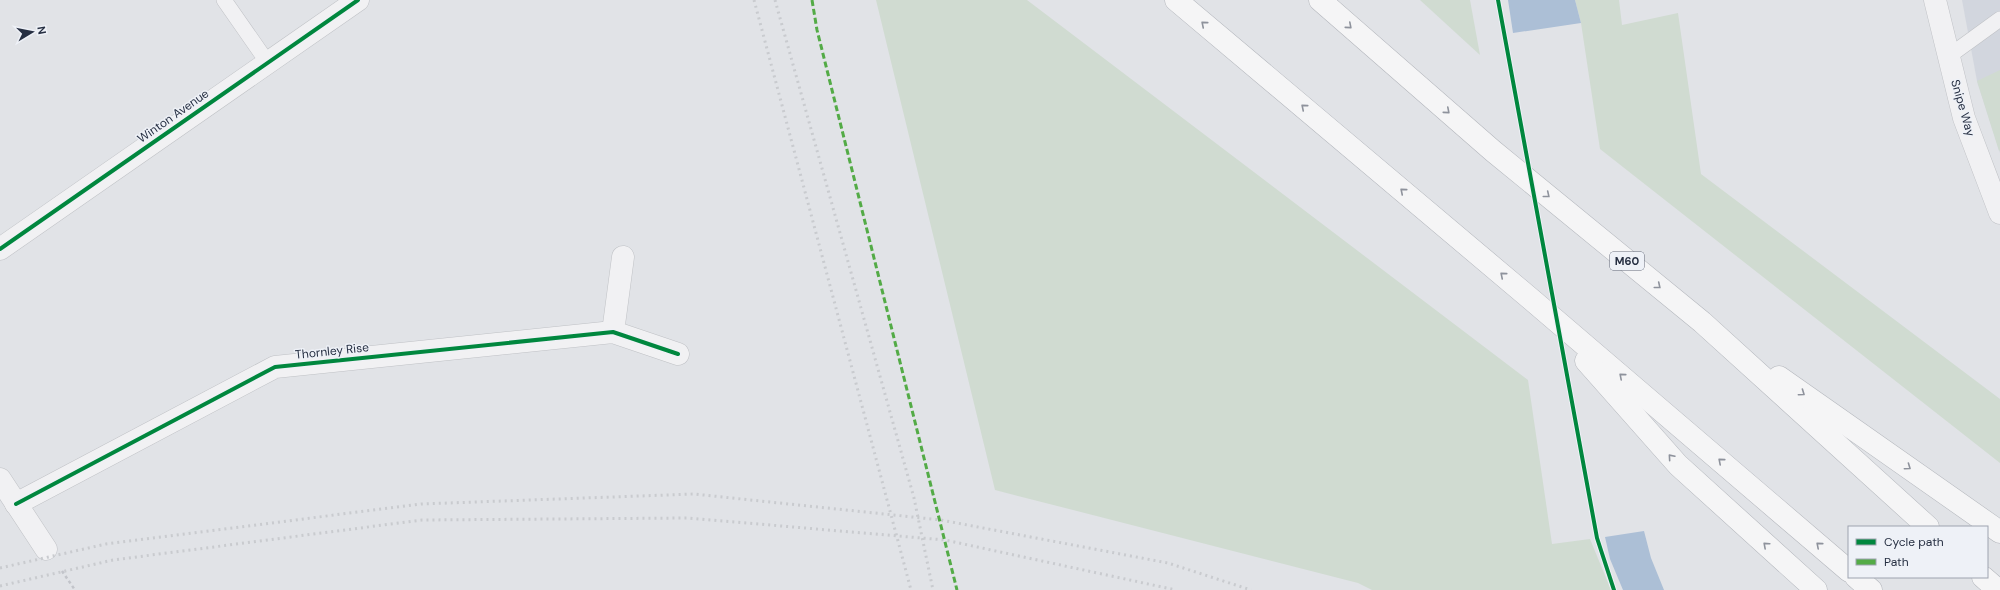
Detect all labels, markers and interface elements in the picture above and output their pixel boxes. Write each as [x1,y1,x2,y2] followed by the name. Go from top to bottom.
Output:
[12,12,52,52] north arrow
[1201,21,1209,28] one-way arrow
[1345,21,1352,28] one-way arrow
[34,25,49,35] text: N
[1947,78,1979,139] street label: Snipe Way
[134,85,212,147] street label: Winton Avenue
[1301,105,1308,112] one-way arrow
[1442,107,1450,114] one-way arrow
[1401,188,1408,195] one-way arrow
[1542,191,1549,198] one-way arrow
[1610,252,1644,270] road number: M60
[1500,272,1507,279] one-way arrow
[1653,282,1661,289] one-way arrow
[294,339,370,363] street label: Thornley Rise
[1619,374,1627,381] one-way arrow
[1798,388,1805,396] one-way arrow
[1668,454,1676,462] one-way arrow
[1718,458,1725,465] one-way arrow
[1904,462,1911,469] one-way arrow
[1848,526,1988,578] legend
[1884,534,1944,550] text: Cycle path
[1764,543,1771,550] one-way arrow
[1817,543,1824,550] one-way arrow
[1884,554,1909,570] text: Path

